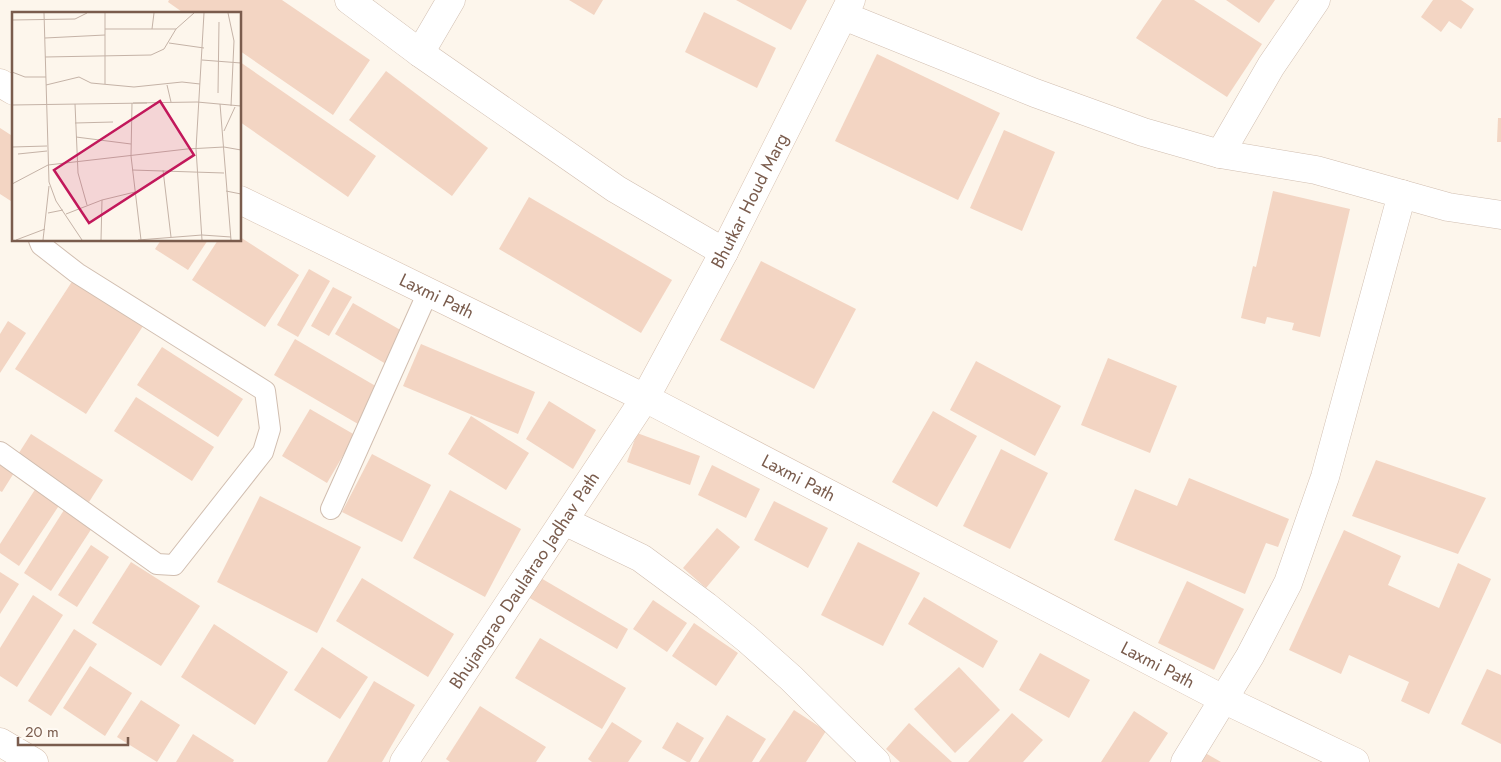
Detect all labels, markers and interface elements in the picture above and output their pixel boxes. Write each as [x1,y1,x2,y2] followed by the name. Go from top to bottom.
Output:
[12,12,241,241] inset map
[705,128,795,273] street label: Bhutkar Houd Marg
[395,267,479,325] street label: Laxmi Path
[757,448,840,508] street label: Laxmi Path
[443,466,606,694] street label: Bhujangrao Daulatrao Jadhav Path
[1116,635,1199,695] street label: Laxmi Path
[18,714,128,746] scale bar
[25,721,59,743] text: 20 m

